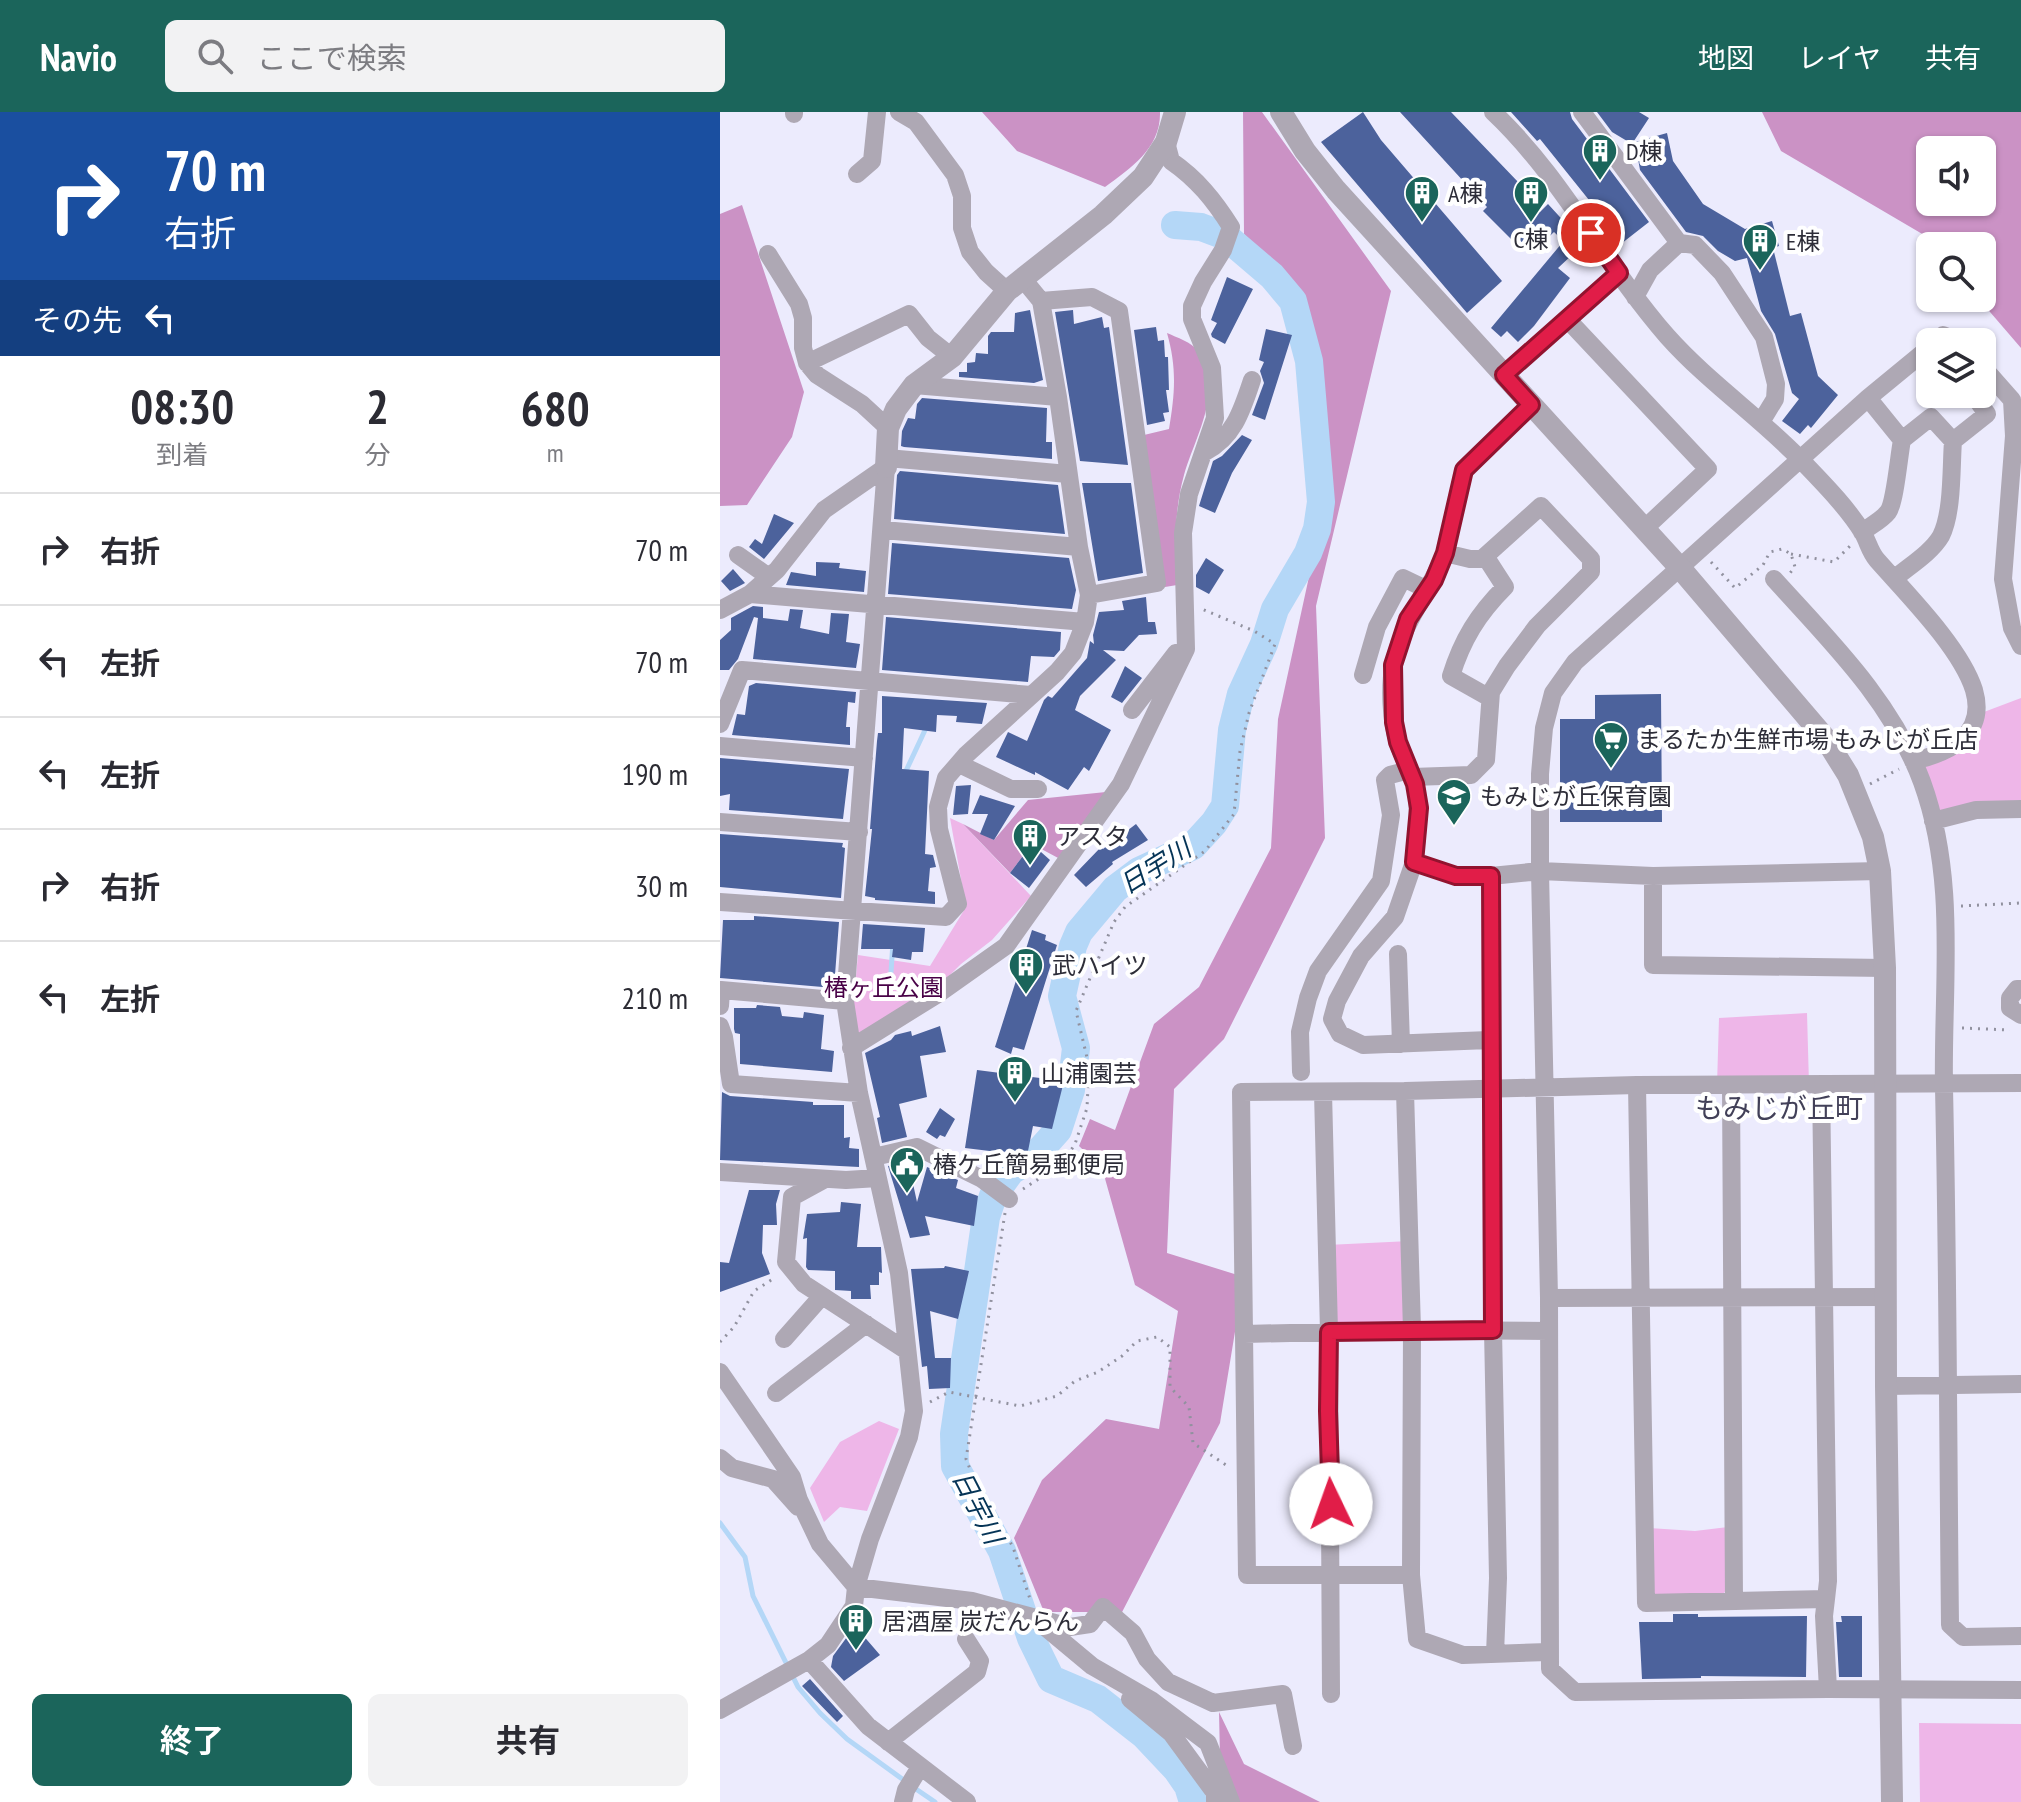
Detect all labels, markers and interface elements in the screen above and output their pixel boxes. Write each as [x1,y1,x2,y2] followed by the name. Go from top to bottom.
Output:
[165,20,725,92] search box
[40,32,117,81] text: Navio
[193,34,237,78] icon: search
[257,38,407,77] text: ここで検索
[1698,39,1754,76] text: 地図
[1798,39,1881,76] text: レイヤ
[1925,39,1981,76] text: 共有
[1581,132,1619,182] building icon: D棟
[164,134,266,206] text: 70 m
[1626,136,1663,167] place label: D棟
[1916,136,1996,408] map controls
[1916,136,1996,216] button: sound
[32,144,136,248] icon: right
[1403,174,1441,224] building icon: A棟
[1512,174,1550,224] building icon: C棟
[1448,178,1483,209] place label: A棟
[1557,199,1625,267] pin
[164,209,236,256] text: 右折
[1569,211,1613,255] icon: arrive
[1741,222,1779,272] building icon: E棟
[1514,224,1549,255] place label: C棟
[1786,226,1820,257] place label: E棟
[1916,232,1996,312] button: search
[138,296,182,340] icon: left
[32,300,122,339] text: その先
[1916,328,1996,408] button: layers
[130,375,234,437] text: 08:30
[366,375,389,437] text: 2
[521,377,590,439] text: 680
[547,436,564,469] text: m
[156,438,208,471] text: 到着
[364,438,391,471] text: 分
[32,527,76,571] icon: right
[635,530,688,569] text: 70 m
[100,531,160,570] text: 右折
[32,639,76,683] icon: left
[635,642,688,681] text: 70 m
[100,643,160,682] text: 左折
[1592,720,1630,770] supermarket icon: まるたか生鮮市場 もみじが丘店
[1637,724,1978,755] place label: まるたか生鮮市場 もみじが丘店
[32,751,76,795] icon: left
[622,754,688,793] text: 190 m
[100,755,160,794] text: 左折
[1435,777,1473,827] school or university icon: もみじが丘保育園
[1480,781,1672,812] place label: もみじが丘保育園
[1011,817,1049,867] building icon: アスタ
[1056,821,1128,852] place label: アスタ
[1113,830,1199,901] water label: 日宇川
[32,863,76,907] icon: right
[635,866,688,905] text: 30 m
[100,867,160,906] text: 右折
[1007,946,1045,996] building icon: 武ハイツ
[1052,950,1148,981] place label: 武ハイツ
[824,972,944,1003] park label: 椿ヶ丘公園
[32,975,76,1019] icon: left
[622,978,688,1017] text: 210 m
[100,979,160,1018] text: 左折
[996,1054,1034,1104] building icon: 山浦園芸
[1041,1058,1137,1089] place label: 山浦園芸
[1695,1089,1863,1126] district label: もみじが丘町
[888,1145,926,1195] public building icon: 椿ケ丘簡易郵便局
[933,1149,1125,1180] place label: 椿ケ丘簡易郵便局
[1289,1462,1373,1546] position arrow
[946,1465,1012,1552] water label: 日宇川
[837,1602,875,1652] building icon: 居酒屋 炭だんらん
[882,1606,1079,1637] place label: 居酒屋 炭だんらん
[32,1694,352,1786] button: 終了
[368,1694,688,1786] button: 共有

